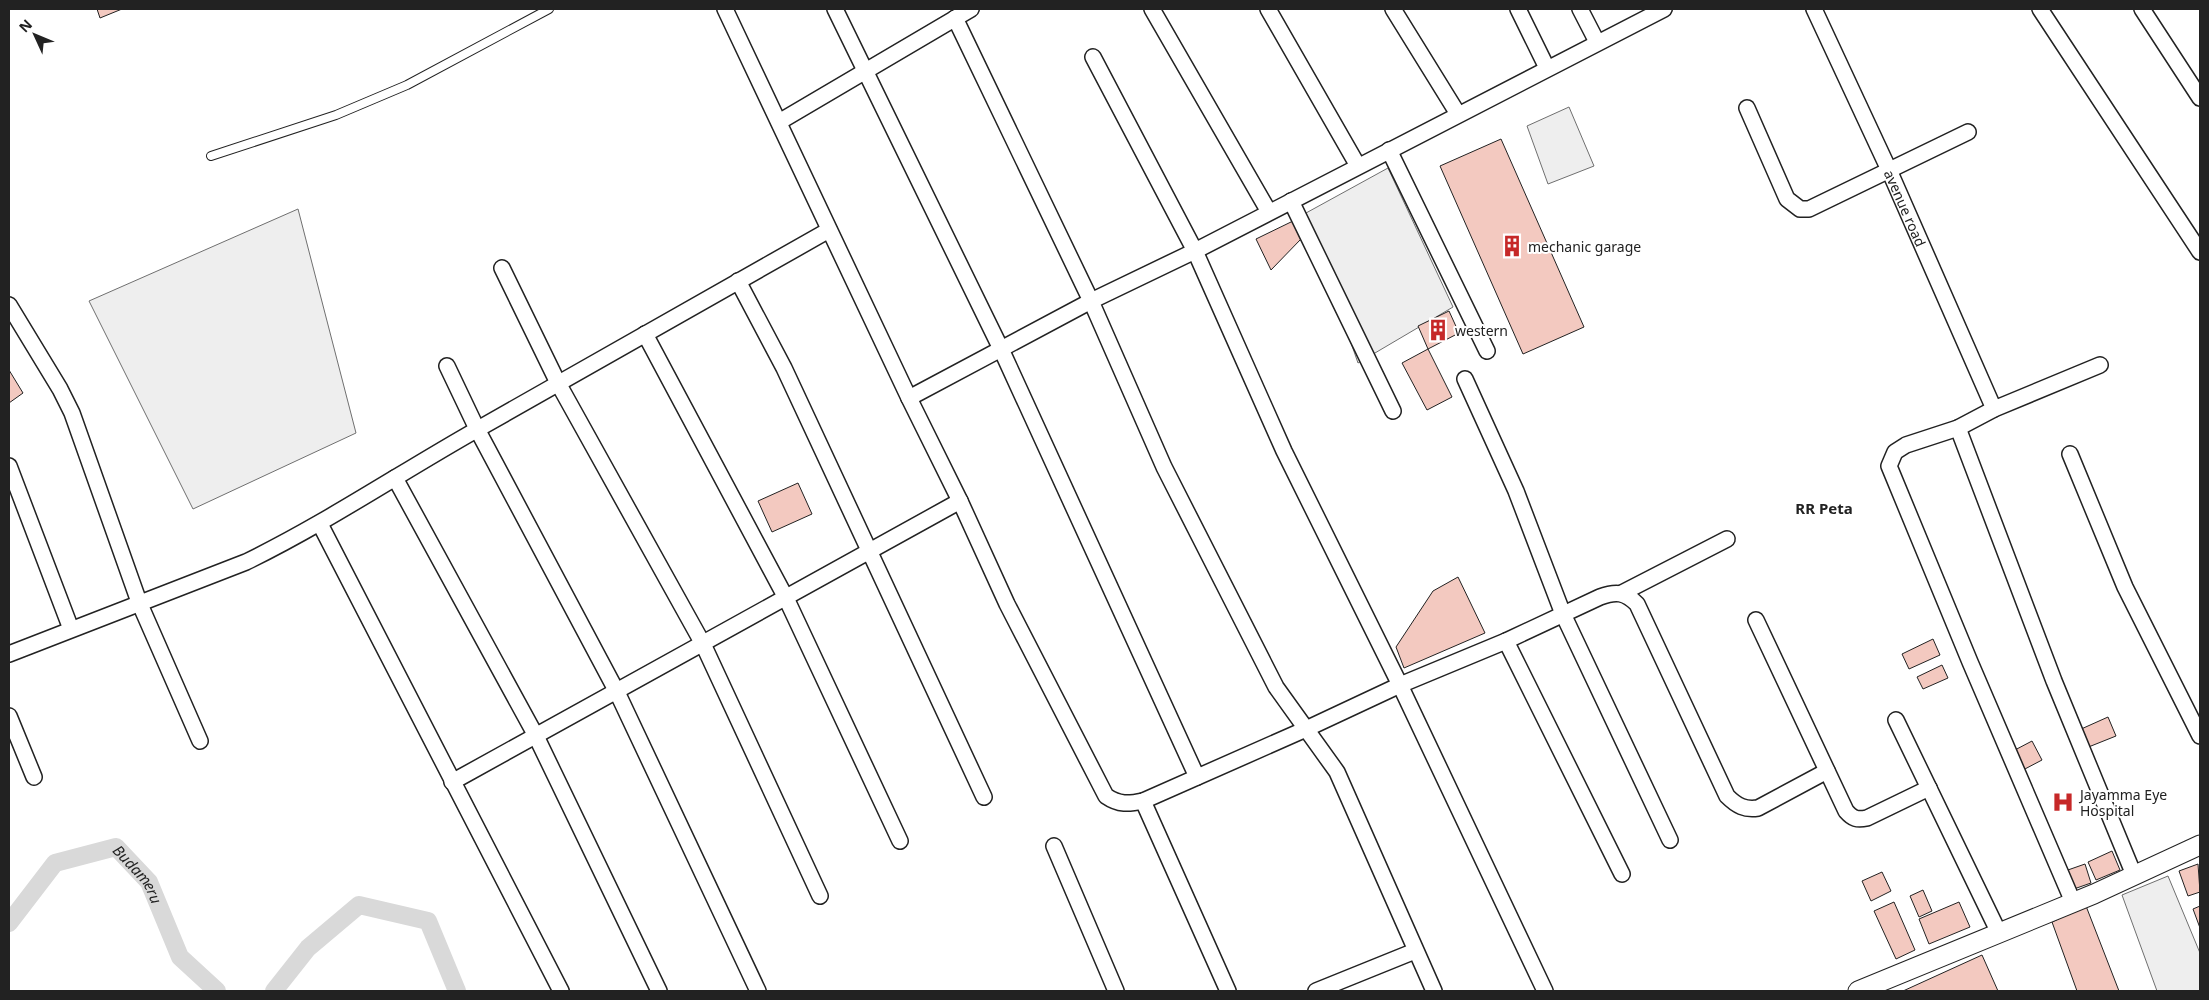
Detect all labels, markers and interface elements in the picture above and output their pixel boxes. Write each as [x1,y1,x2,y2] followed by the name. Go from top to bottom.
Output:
[10,10,60,60] north arrow
[14,15,36,36] text: N
[1880,166,1931,249] street label: avenue road
[1499,233,1525,259] building icon: mechanic garage
[1528,237,1641,256] place label: mechanic garage
[1425,317,1451,343] building icon: western
[1455,321,1508,340] place label: western
[1795,498,1853,518] district label: RR Peta
[2078,785,2167,820] place label: Jayamma Eye Hospital
[2050,789,2076,815] hospital icon: Jayamma Eye Hospital
[109,840,167,907] water label: Budameru

